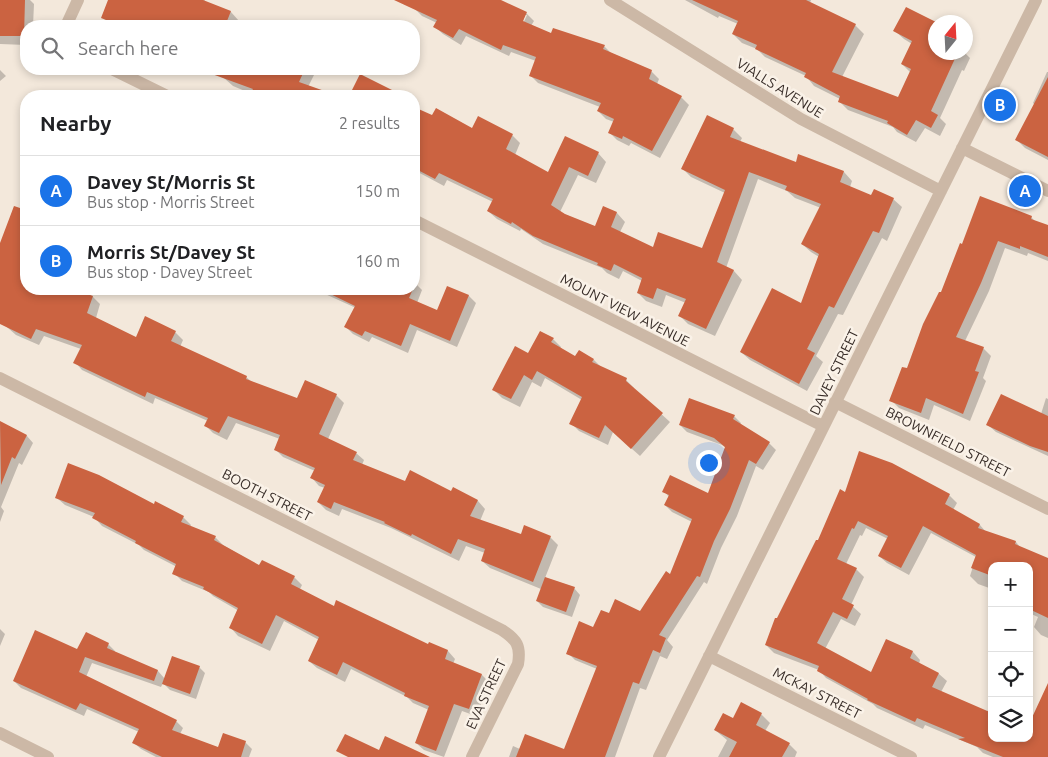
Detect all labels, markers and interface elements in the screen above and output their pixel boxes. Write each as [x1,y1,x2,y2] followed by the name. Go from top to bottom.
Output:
[928,15,973,60] north arrow
[20,20,420,75] search box
[38,34,66,62] icon: search
[78,37,178,59] text: Search here
[734,55,826,121] street label: VIALLS AVENUE
[984,86,1016,124] pin: B
[40,111,111,135] text: Nearby
[339,114,400,132] text: 2 results
[87,171,255,193] text: Davey St/Morris St
[1009,172,1041,210] pin: A
[50,182,62,200] text: A
[355,182,400,200] text: 150 m
[87,193,255,211] text: Bus stop · Morris Street
[87,241,255,263] text: Morris St/Davey St
[51,252,61,270] text: B
[355,252,400,270] text: 160 m
[87,263,252,281] text: Bus stop · Davey Street
[558,271,692,350] street label: MOUNT VIEW AVENUE
[806,326,862,418] street label: DAVEY STREET
[883,404,1013,480] street label: BROWNFIELD STREET
[696,450,722,476] your location
[220,466,315,525] street label: BOOTH STREET
[988,562,1033,742] map controls
[988,562,1033,607] button: +
[988,607,1033,652] button: −
[988,652,1033,697] button: locate
[463,656,509,732] street label: EVA STREET
[770,664,864,722] street label: MCKAY STREET
[988,697,1033,742] button: layers

